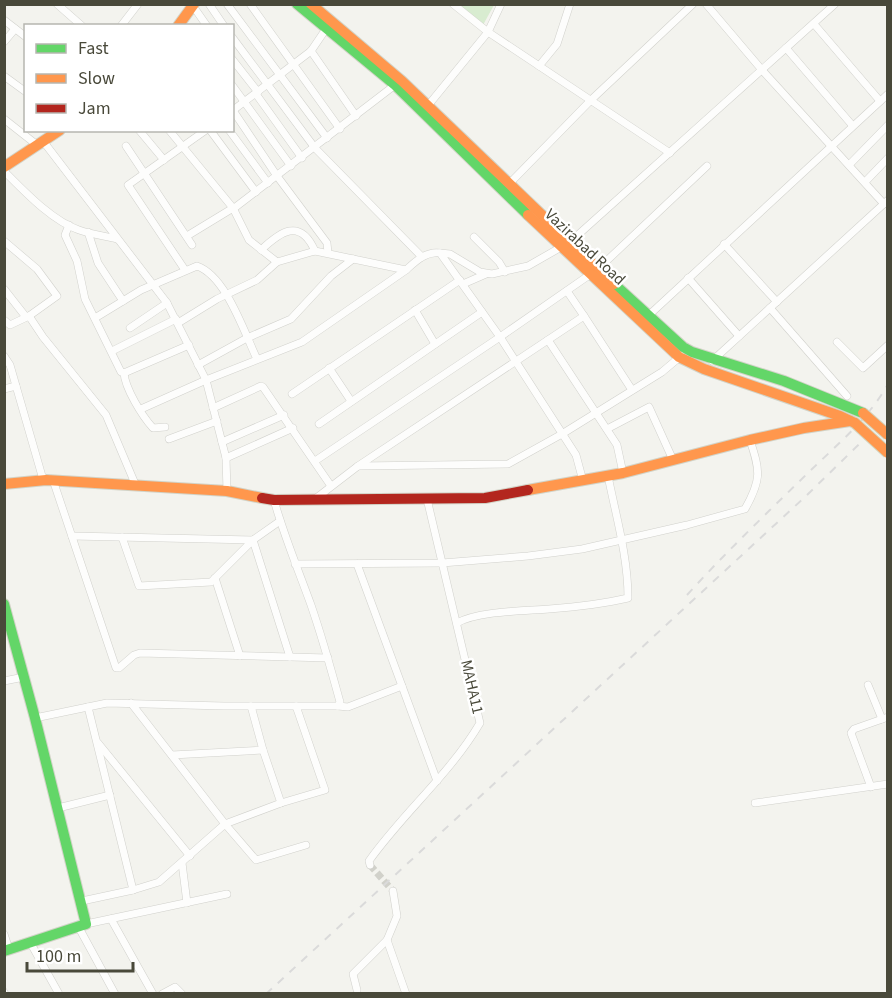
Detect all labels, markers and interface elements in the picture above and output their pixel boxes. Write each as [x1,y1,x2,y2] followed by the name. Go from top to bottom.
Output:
[24,24,234,132] legend
[78,36,109,61] text: Fast
[78,66,115,91] text: Slow
[78,96,111,121] text: Jam
[540,204,630,290] street label: Vazirabad Road
[455,658,489,716] street label: MAHA11
[27,935,134,973] scale bar
[36,944,81,969] text: 100 m

